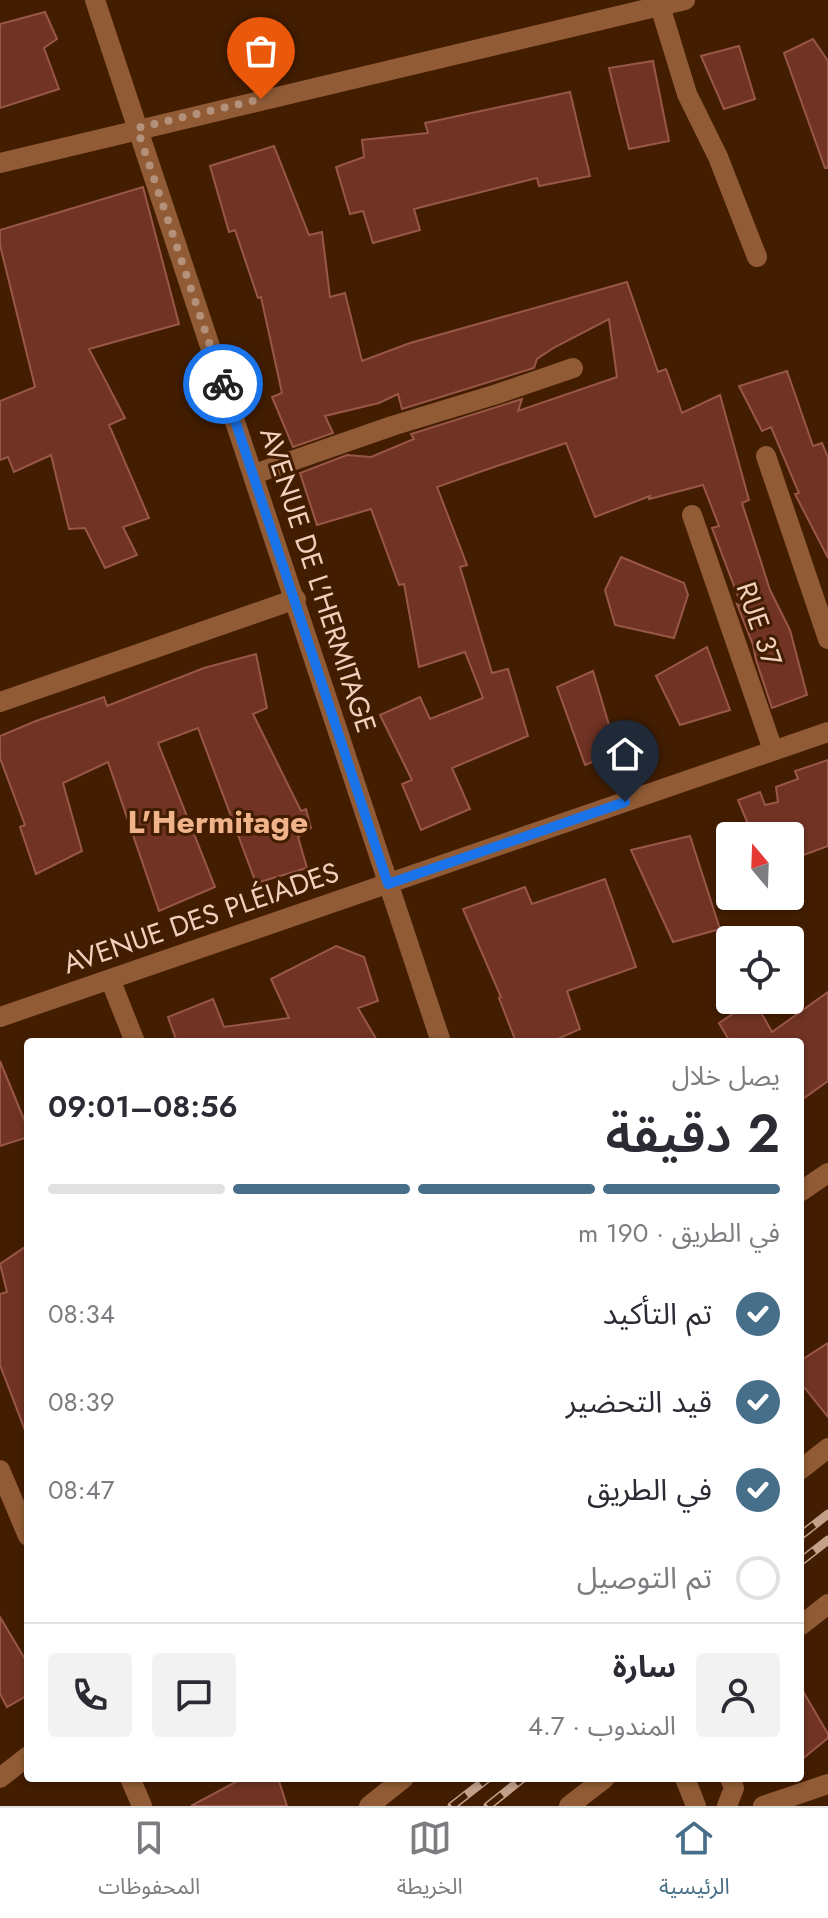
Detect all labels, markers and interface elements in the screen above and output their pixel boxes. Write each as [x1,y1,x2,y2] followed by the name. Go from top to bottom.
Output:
[227,17,295,99] pin
[239,29,283,73] icon: bag
[183,344,263,424] courier
[201,362,245,406] icon: bike
[249,422,387,738] street label: AVENUE DE L'HERMITAGE
[726,576,793,672] street label: RUE 37
[591,720,659,802] pin
[603,732,647,776] icon: home
[128,799,308,845] district label: L'Hermitage
[716,822,804,910] north arrow
[716,822,804,1014] map controls
[58,852,344,984] street label: AVENUE DES PLÉIADES
[716,926,804,1014] button: locate
[672,1057,780,1095] text: يصل خلال
[48,1085,238,1128] text: 08:56–09:01
[606,1096,780,1172] text: 2 دقيقة
[578,1214,780,1252] text: في الطريق · 190 m
[603,1292,712,1335] text: تم التأكيد
[736,1292,780,1336] icon: check
[48,1295,115,1333] text: 08:34
[566,1380,712,1423] text: قيد التحضير
[736,1380,780,1424] icon: check
[48,1383,115,1421] text: 08:39
[587,1468,712,1511] text: في الطريق
[736,1468,780,1512] icon: check
[48,1471,114,1509] text: 08:47
[577,1556,712,1599] text: تم التوصيل
[613,1645,676,1688] text: سارة
[48,1653,132,1737] button: phone
[152,1653,236,1737] button: chat
[696,1653,780,1737] button: person
[528,1707,676,1745] text: المندوب · 4.7
[98,1816,200,1910] tab: المحفوظات
[397,1816,463,1910] tab: الخريطة
[659,1816,730,1910] tab: الرئيسية

